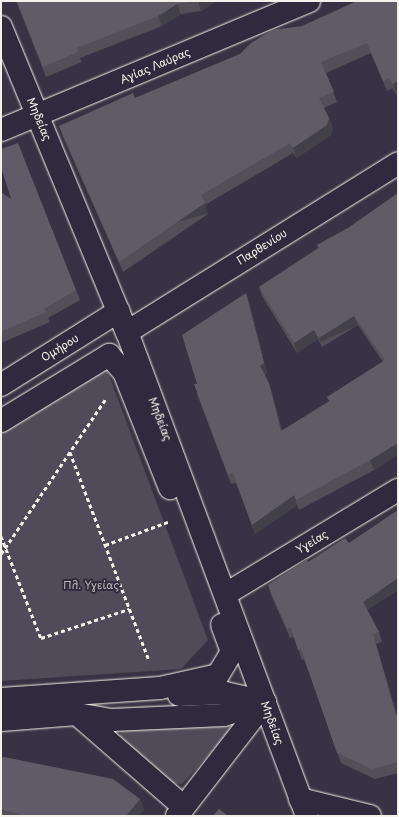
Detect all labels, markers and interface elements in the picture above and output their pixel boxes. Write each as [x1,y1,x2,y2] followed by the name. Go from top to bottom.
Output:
[118,45,192,87] street label: Αγίας Λαύρας
[24,95,54,143] street label: Μηδείας
[235,226,289,268] street label: Παρθενίου
[39,331,81,365] street label: Ομήρου
[146,395,174,443] street label: Μηδείας
[294,527,330,557] street label: Υγείας
[63,578,119,592] park label: Πλ. Υγείας
[258,699,286,747] street label: Μηδείας

